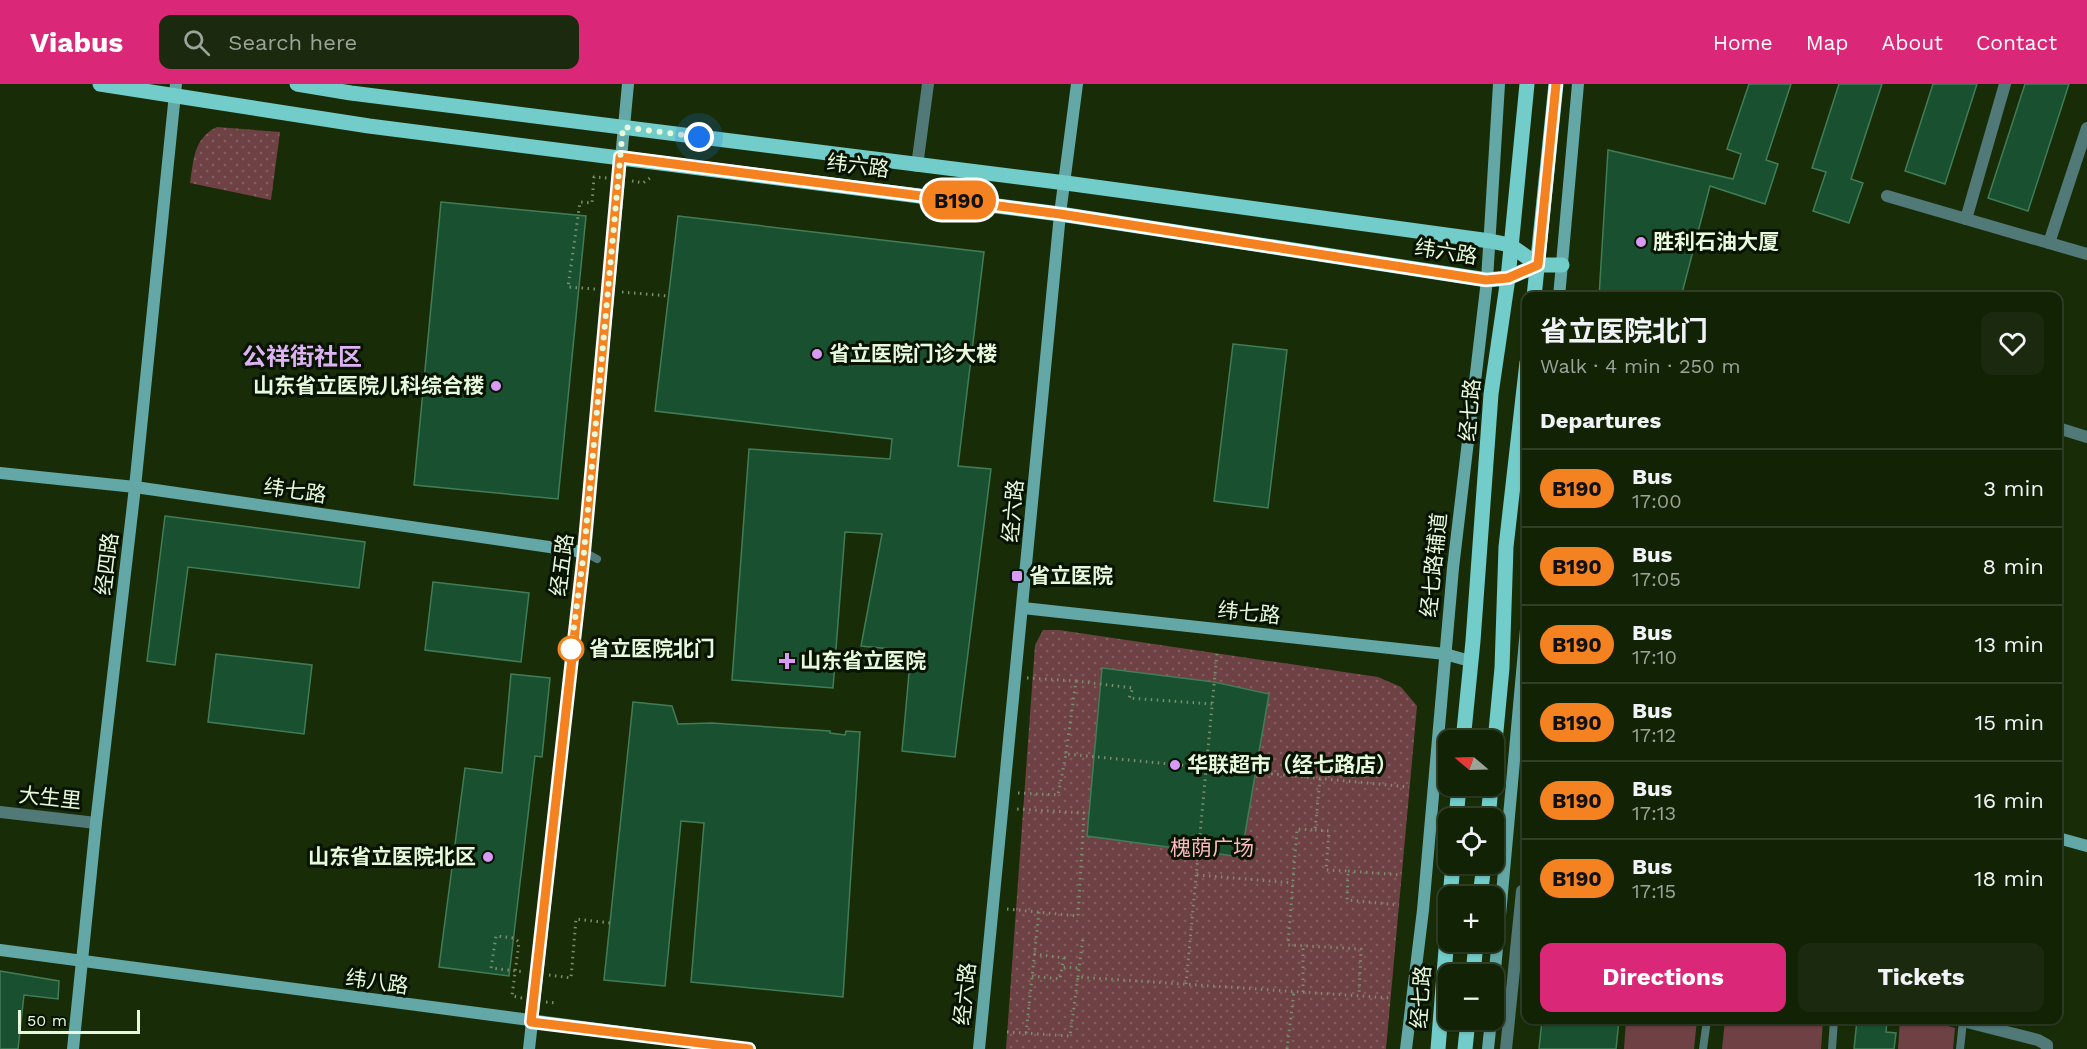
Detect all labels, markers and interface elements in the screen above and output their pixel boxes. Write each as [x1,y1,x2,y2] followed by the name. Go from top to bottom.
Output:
[159,15,579,69] search box
[30,26,123,59] text: Viabus
[180,26,213,59] icon: search
[228,30,357,55] text: Search here
[1713,30,1773,55] text: Home
[1806,30,1849,55] text: Map
[1882,30,1943,55] text: About
[1976,30,2057,55] text: Contact
[684,122,714,152] your location
[825,149,891,182] street label: 纬六路
[917,180,1001,220] line badge: B190
[934,188,984,213] text: B190
[1653,229,1779,254] place label: 胜利石油大厦
[1413,234,1479,269] street label: 纬六路
[1634,235,1648,249] marker: 胜利石油大厦
[1981,312,2044,375] button: heart
[1540,315,1708,348] text: 省立医院北门
[829,341,997,366] place label: 省立医院门诊大楼
[242,343,362,371] district label: 公祥街社区
[810,347,824,361] marker: 省立医院门诊大楼
[1540,354,1741,378] text: Walk · 4 min · 250 m
[253,373,484,398] place label: 山东省立医院儿科综合楼
[1454,377,1485,442] street label: 经七路
[489,379,503,393] marker: 山东省立医院儿科综合楼
[1540,408,1661,433] text: Departures
[1632,464,1672,489] text: Bus
[262,474,328,507] street label: 纬七路
[1552,476,1602,501] text: B190
[1983,476,2044,501] text: 3 min
[997,478,1028,543] street label: 经六路
[1632,489,1682,513] text: 17:00
[1416,511,1451,618] street label: 经七路辅道
[90,531,123,597] street label: 经四路
[545,532,578,598] street label: 经五路
[1632,542,1672,567] text: Bus
[1552,554,1602,579] text: B190
[1983,554,2044,579] text: 8 min
[1029,563,1113,588] place label: 省立医院
[1632,567,1681,591] text: 17:05
[1010,569,1024,583] marker: 省立医院
[1216,597,1282,628] street label: 纬七路
[1632,620,1672,645] text: Bus
[1552,632,1602,657] text: B190
[1975,632,2044,657] text: 13 min
[558,636,584,662] marker: 省立医院北门
[589,636,715,661] place label: 省立医院北门
[1632,645,1677,669] text: 17:10
[800,648,926,673] place label: 山东省立医院
[778,652,796,670] marker: 山东省立医院
[1632,698,1672,723] text: Bus
[1552,710,1602,735] text: B190
[1975,710,2044,735] text: 15 min
[1632,723,1676,747] text: 17:12
[1438,730,1504,796] north arrow
[1438,730,1504,1030] map controls
[1187,752,1397,777] place label: 华联超市（经七路店）
[1168,758,1182,772] marker: 华联超市（经七路店）
[1632,776,1672,801] text: Bus
[17,782,83,813] street label: 大生里
[1552,788,1602,813] text: B190
[1974,788,2044,813] text: 16 min
[1632,801,1676,825] text: 17:13
[1438,808,1504,874] button: locate
[1170,835,1254,860] park label: 槐荫广场
[308,844,476,869] place label: 山东省立医院北区
[481,850,495,864] marker: 山东省立医院北区
[1632,854,1672,879] text: Bus
[1552,866,1602,891] text: B190
[1974,866,2044,891] text: 18 min
[1632,879,1676,903] text: 17:15
[1438,886,1504,952] button: +
[1540,943,1786,1012] button: Directions
[1798,943,2044,1012] button: Tickets
[949,961,980,1027] street label: 经六路
[1438,964,1504,1030] button: −
[344,965,410,998] street label: 纬八路
[1406,965,1435,1029] street label: 经七路
[18,1007,140,1034] scale bar
[27,1011,67,1030] text: 50 m

